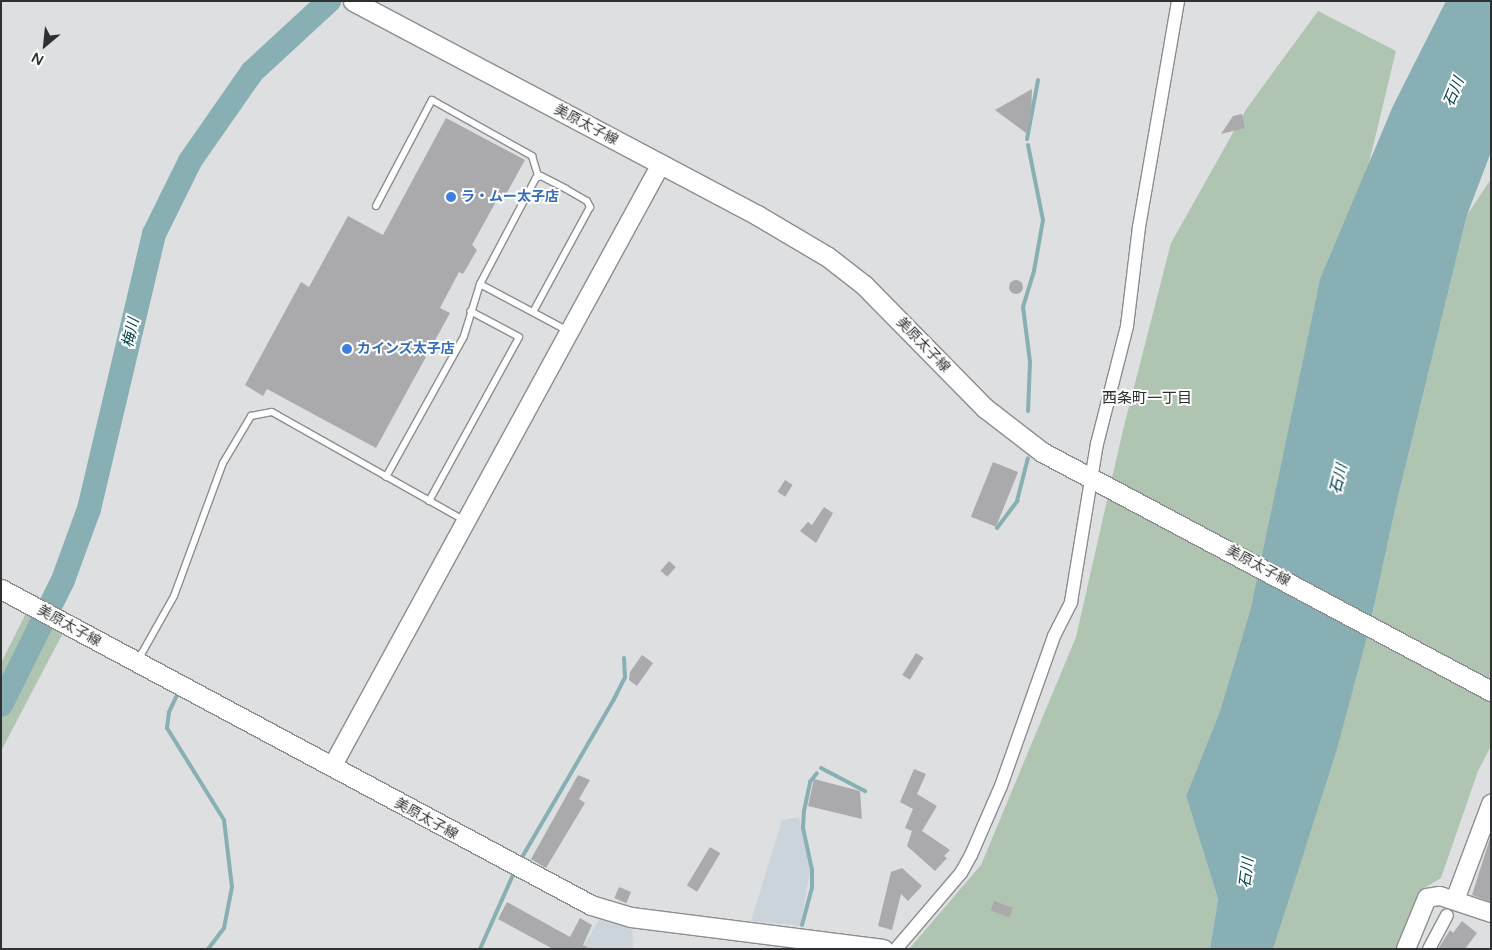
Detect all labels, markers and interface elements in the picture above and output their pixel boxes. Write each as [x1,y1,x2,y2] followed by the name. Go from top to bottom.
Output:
[20,20,70,70] north arrow
[29,49,47,69] text: N
[1440,75,1468,109] water label: 石川
[551,101,621,149] street label: 美原太子線
[461,189,559,205] place label: ラ・ムー太子店
[445,191,457,203] marker: ラ・ムー太子店
[893,314,953,376] street label: 美原太子線
[119,316,143,350] water label: 梅川
[357,341,455,357] place label: カインズ太子店
[341,343,353,355] marker: カインズ太子店
[1102,390,1192,408] district label: 西条町一丁目
[1327,462,1351,496] water label: 石川
[1223,542,1293,590] street label: 美原太子線
[34,602,104,650] street label: 美原太子線
[391,795,461,843] street label: 美原太子線
[1236,857,1258,889] water label: 石川

